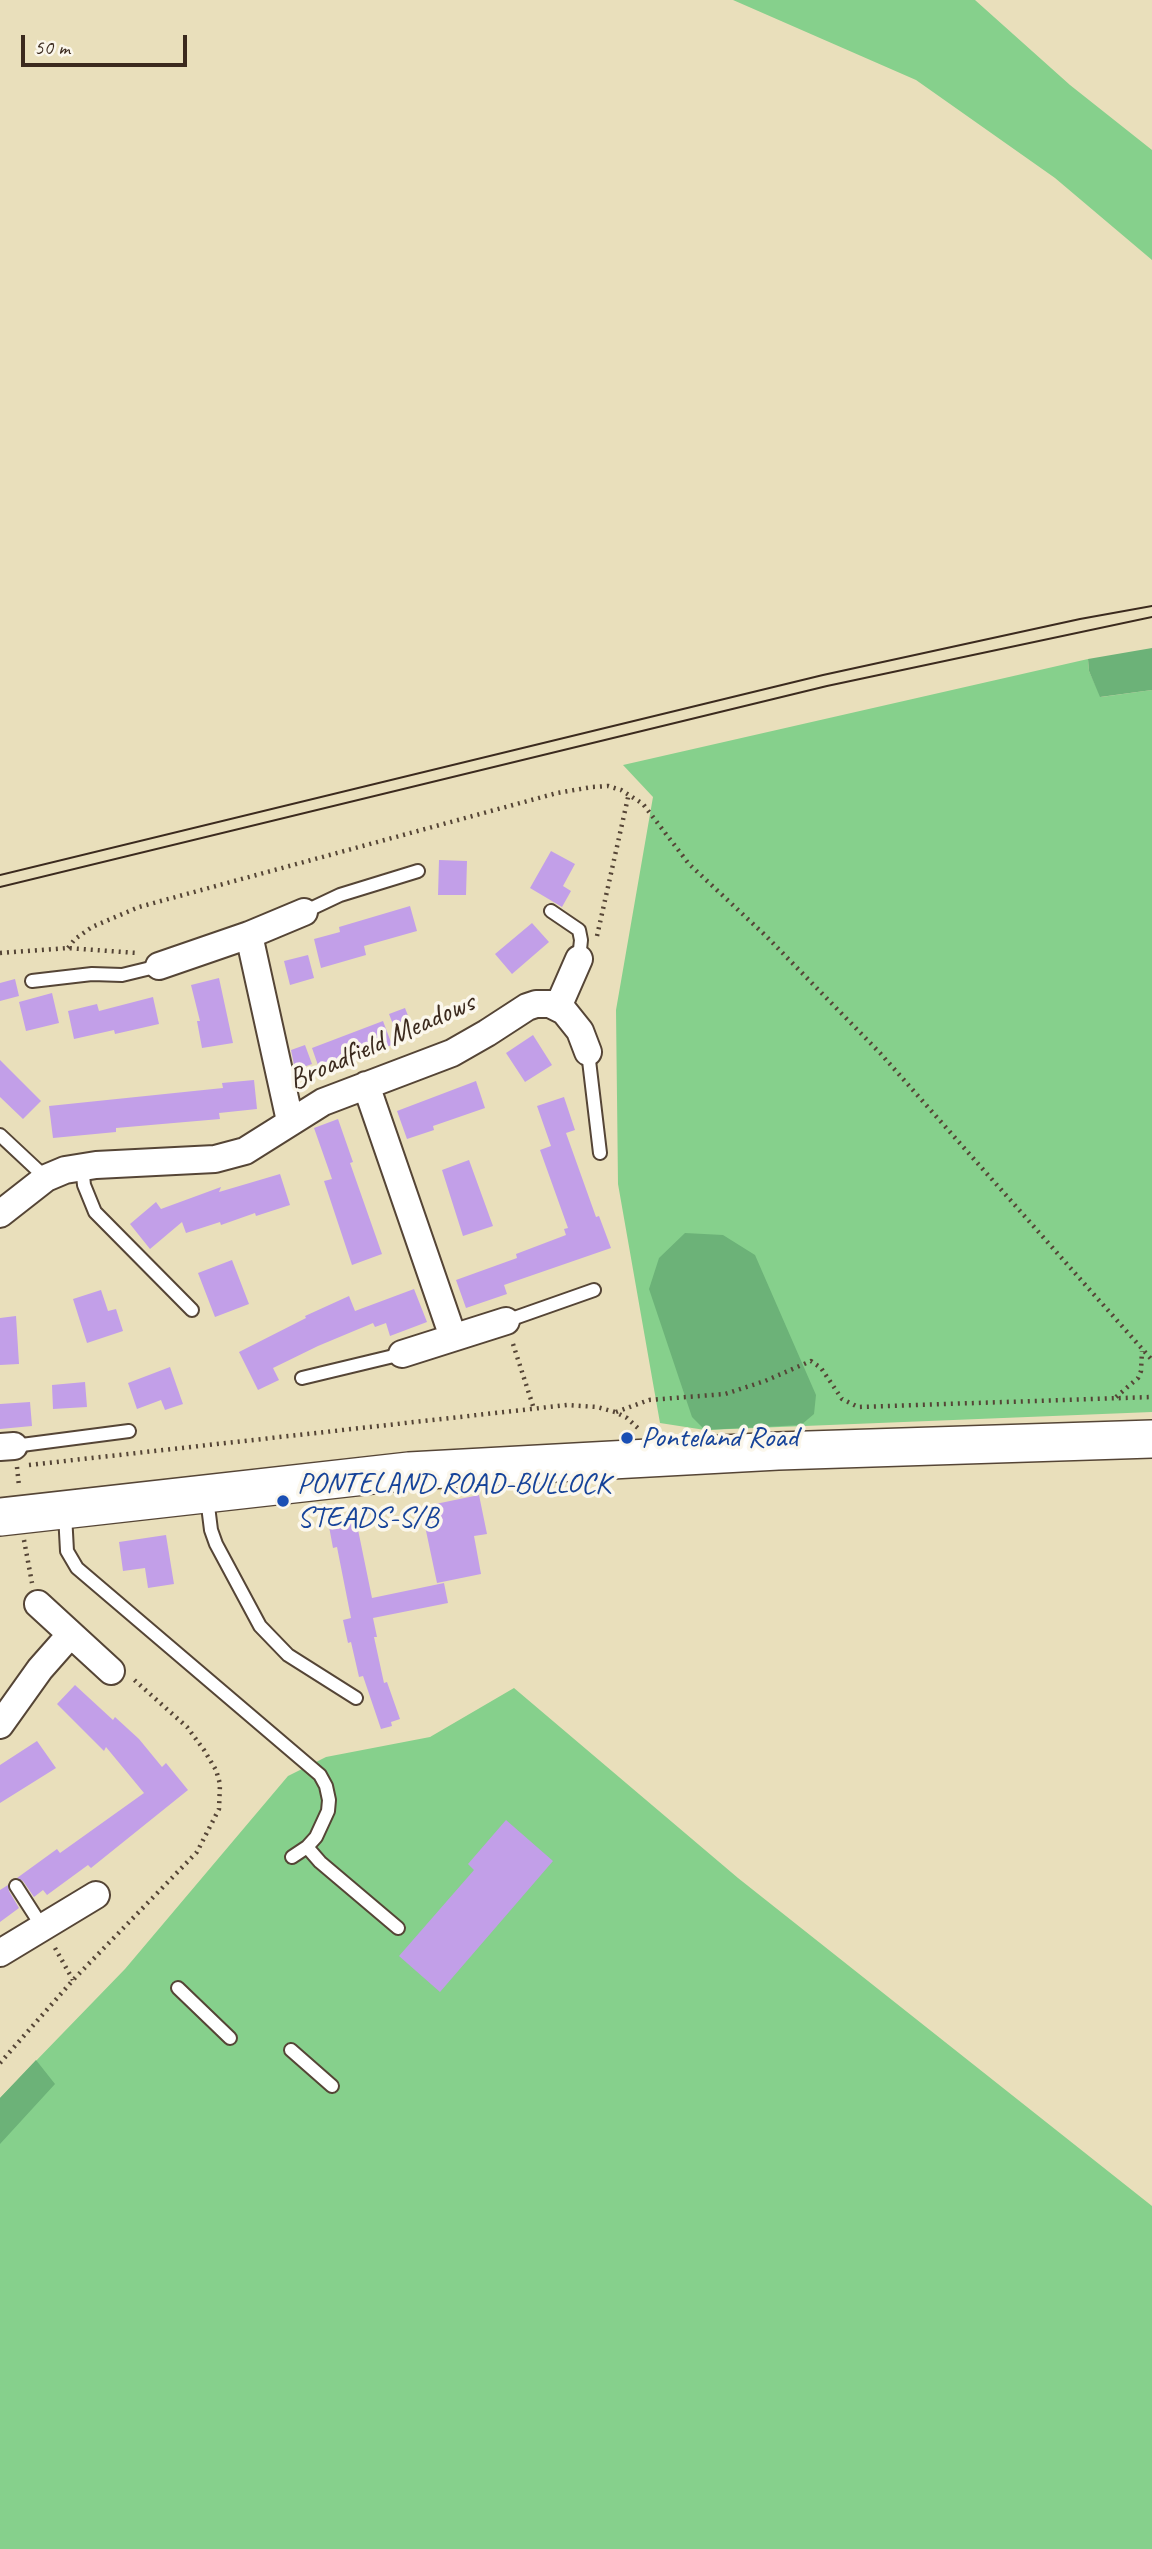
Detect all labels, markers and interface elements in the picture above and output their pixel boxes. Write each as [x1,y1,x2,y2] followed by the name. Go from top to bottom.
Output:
[24,21,191,65] scale bar
[34,34,70,60] text: 50 m
[283,985,481,1099] street label: Broadfield Meadows
[641,1420,798,1456] place label: Ponteland Road
[619,1430,635,1446] marker: Ponteland Road
[297,1466,610,1536] place label: PONTELAND ROAD-BULLOCK STEADS-S/B
[275,1493,291,1509] marker: PONTELAND ROAD-BULLOCK STEADS-S/B

